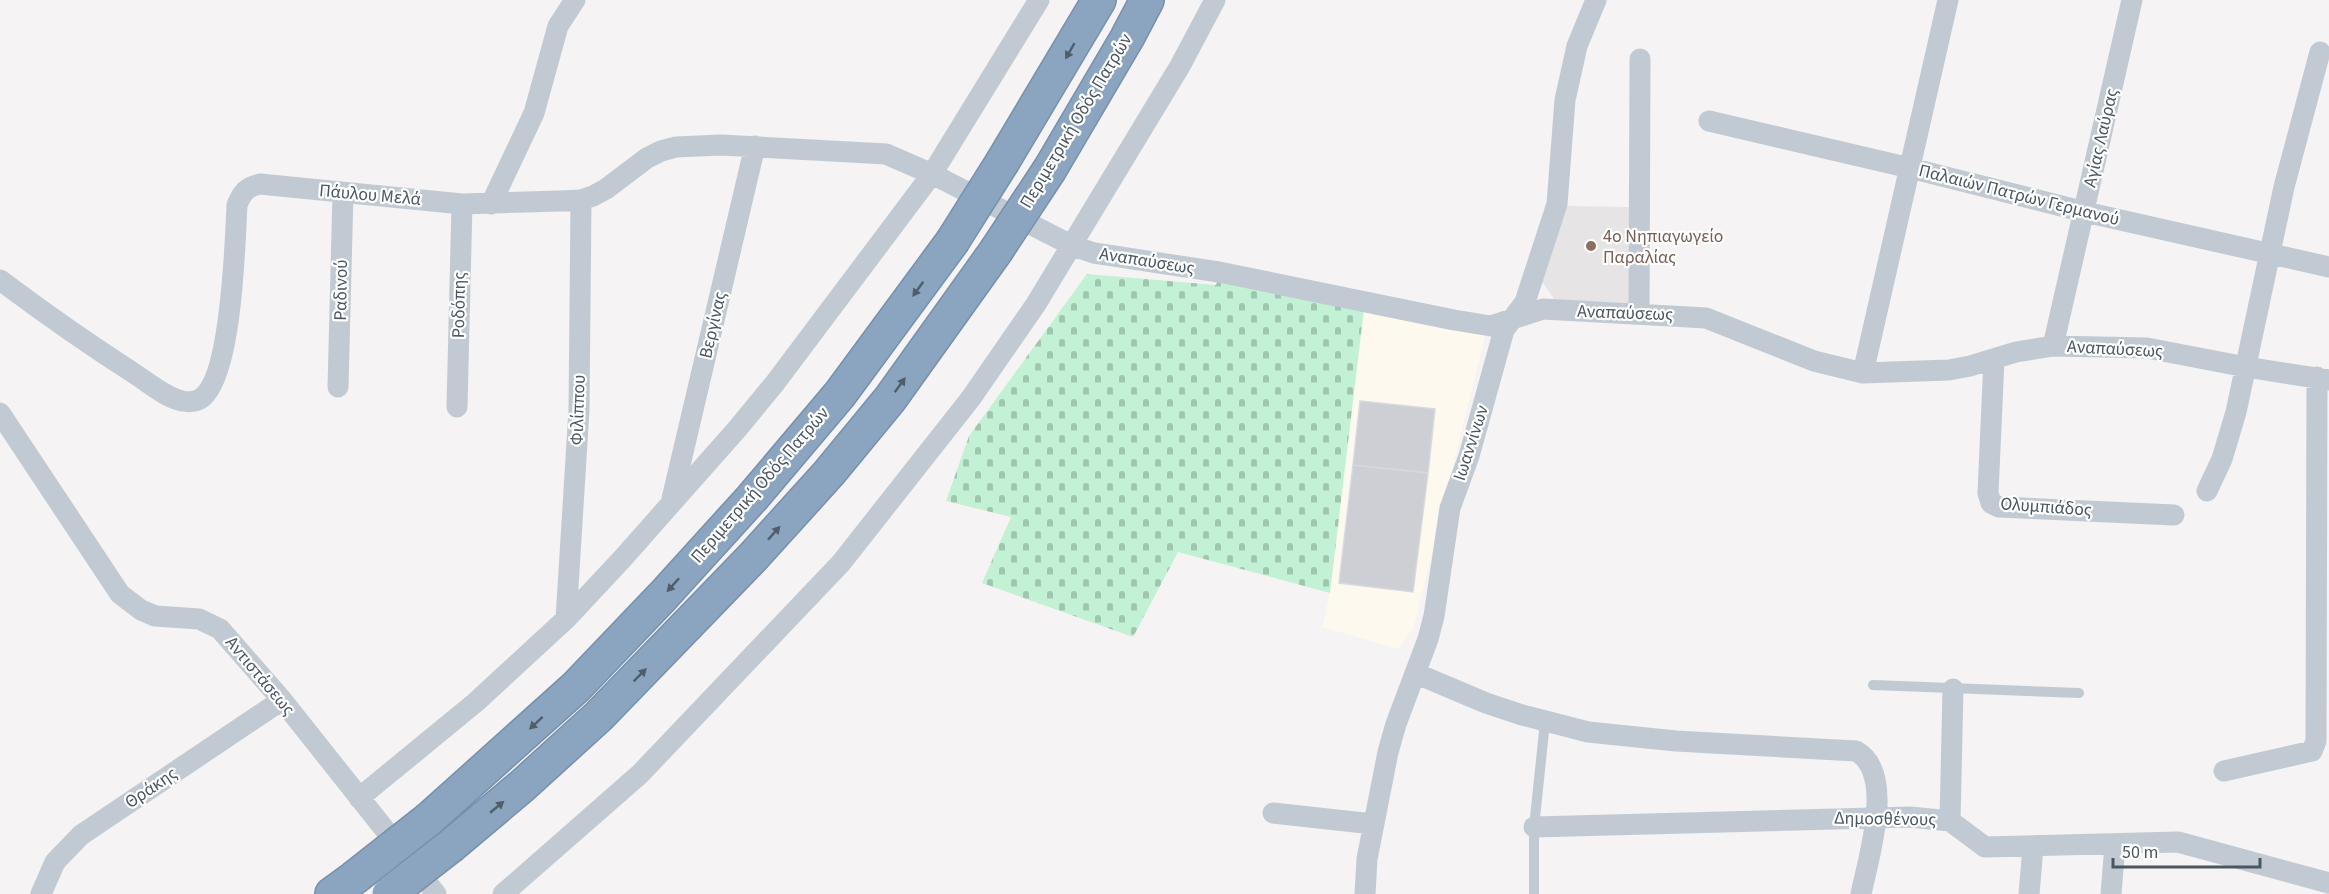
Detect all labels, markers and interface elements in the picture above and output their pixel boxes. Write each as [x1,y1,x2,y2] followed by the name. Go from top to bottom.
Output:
[1014,29,1138,213] street label: Περιμετρική Οδός Πατρών
[1064,43,1075,59] one-way arrow
[2077,86,2125,190] street label: Αγίας Λαύρας
[1916,158,2122,232] street label: Παλαιών Πατρών Γερμανού
[318,178,422,212] street label: Πάυλου Μελά
[1603,224,1723,270] place label: 4o Νηπιαγωγείο Παραλίας
[1584,239,1598,253] marker: 4o Νηπιαγωγείο Παραλίας
[1098,241,1196,281] street label: Αναπαύσεως
[328,259,354,321] street label: Ραδινού
[446,271,472,338] street label: Ροδόπης
[912,281,924,297] one-way arrow
[693,289,733,361] street label: Βεργίνας
[1577,299,1674,327] street label: Αναπαύσεως
[2066,334,2164,364] street label: Αναπαύσεως
[564,374,592,446] street label: Φιλίππου
[894,377,906,393] one-way arrow
[685,401,835,569] street label: Περιμετρική Οδός Πατρών
[1447,402,1495,484] street label: Ιωαννίνων
[1999,491,2093,523] street label: Ολυμπιάδος
[767,526,781,541] one-way arrow
[667,577,680,592] one-way arrow
[219,631,301,721] street label: Αντιστάσεως
[632,668,646,682] one-way arrow
[529,716,544,730] one-way arrow
[120,761,182,815] street label: Θράκης
[489,801,504,814] one-way arrow
[1834,806,1936,832] street label: Δημοσθένους
[2113,831,2260,869] scale bar
[2122,840,2158,865] text: 50 m

